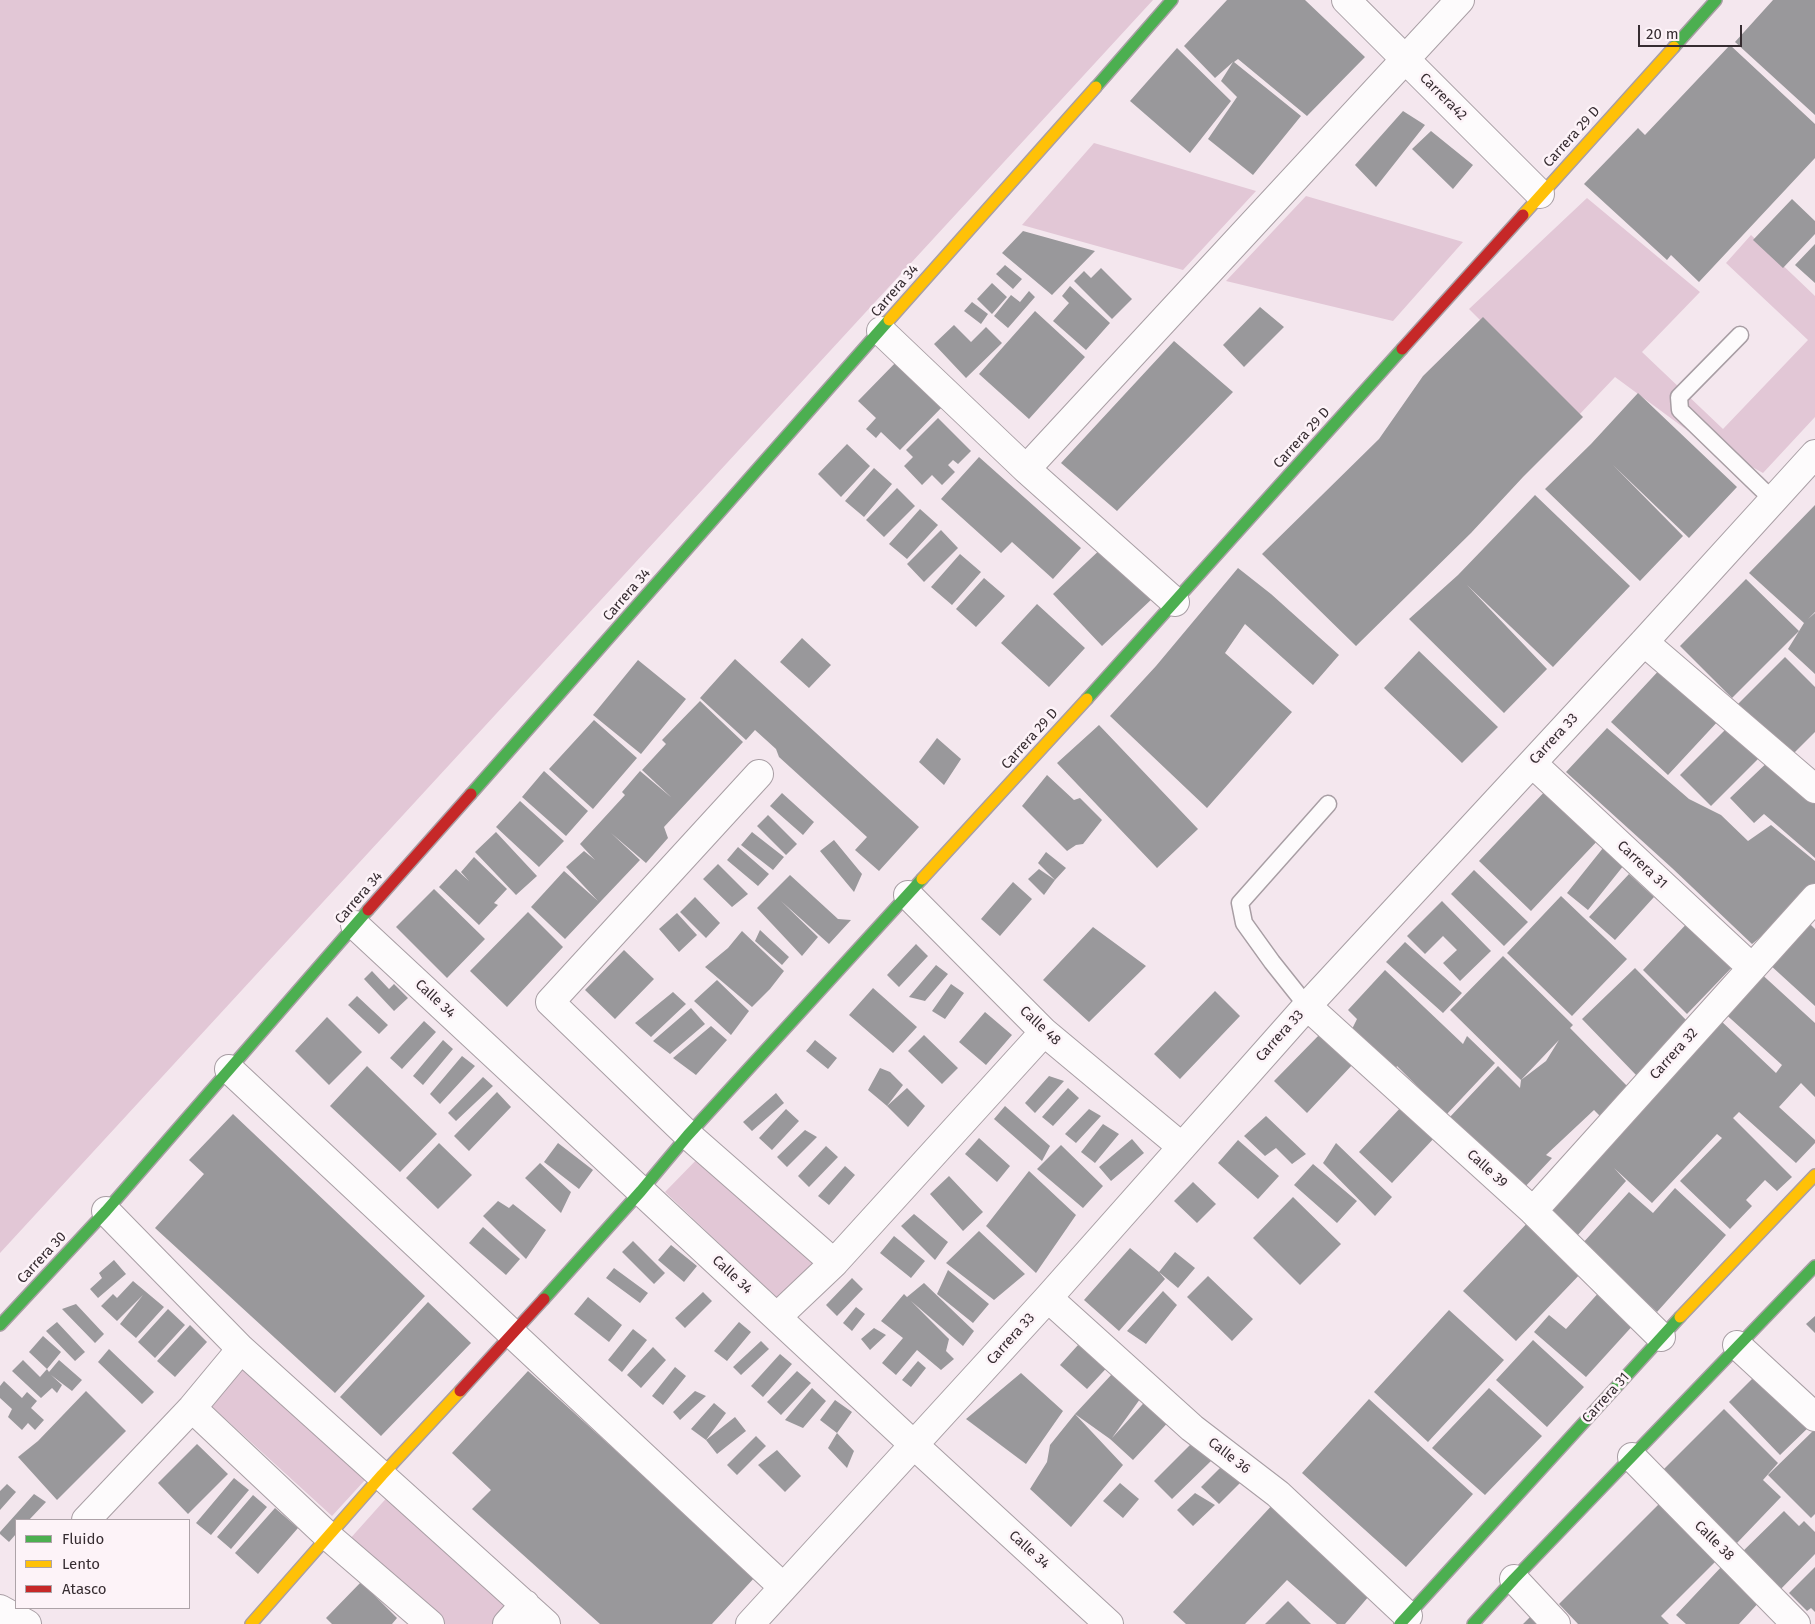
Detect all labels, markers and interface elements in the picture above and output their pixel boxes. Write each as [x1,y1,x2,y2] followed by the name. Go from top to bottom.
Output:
[1640,15,1744,47] scale bar
[1646,25,1679,43] text: 20 m
[1416,70,1470,124] street label: Carrera42
[1540,103,1604,171] street label: Carrera 29 D
[868,261,922,321] street label: Carrera 34
[1270,404,1334,472] street label: Carrera 29 D
[600,565,654,625] street label: Carrera 34
[998,705,1062,773] street label: Carrera 29 D
[1526,710,1582,768] street label: Carrera 33
[1613,838,1671,892] street label: Carrera 31
[332,868,386,928] street label: Carrera 34
[411,976,459,1022] street label: Calle 34
[1016,1003,1064,1049] street label: Calle 48
[1252,1007,1308,1065] street label: Carrera 33
[1647,1025,1701,1083] street label: Carrera 32
[1463,1146,1511,1192] street label: Calle 39
[14,1229,70,1287] street label: Carrera 30
[708,1252,756,1298] street label: Calle 34
[983,1310,1039,1368] street label: Carrera 33
[1579,1369,1633,1427] street label: Carrera 31
[1204,1434,1254,1478] street label: Calle 36
[1691,1518,1737,1564] street label: Calle 38
[15,1519,190,1609] legend
[1005,1527,1053,1573] street label: Calle 34
[62,1530,104,1548] text: Fluido
[62,1555,100,1573] text: Lento
[62,1580,107,1598] text: Atasco

